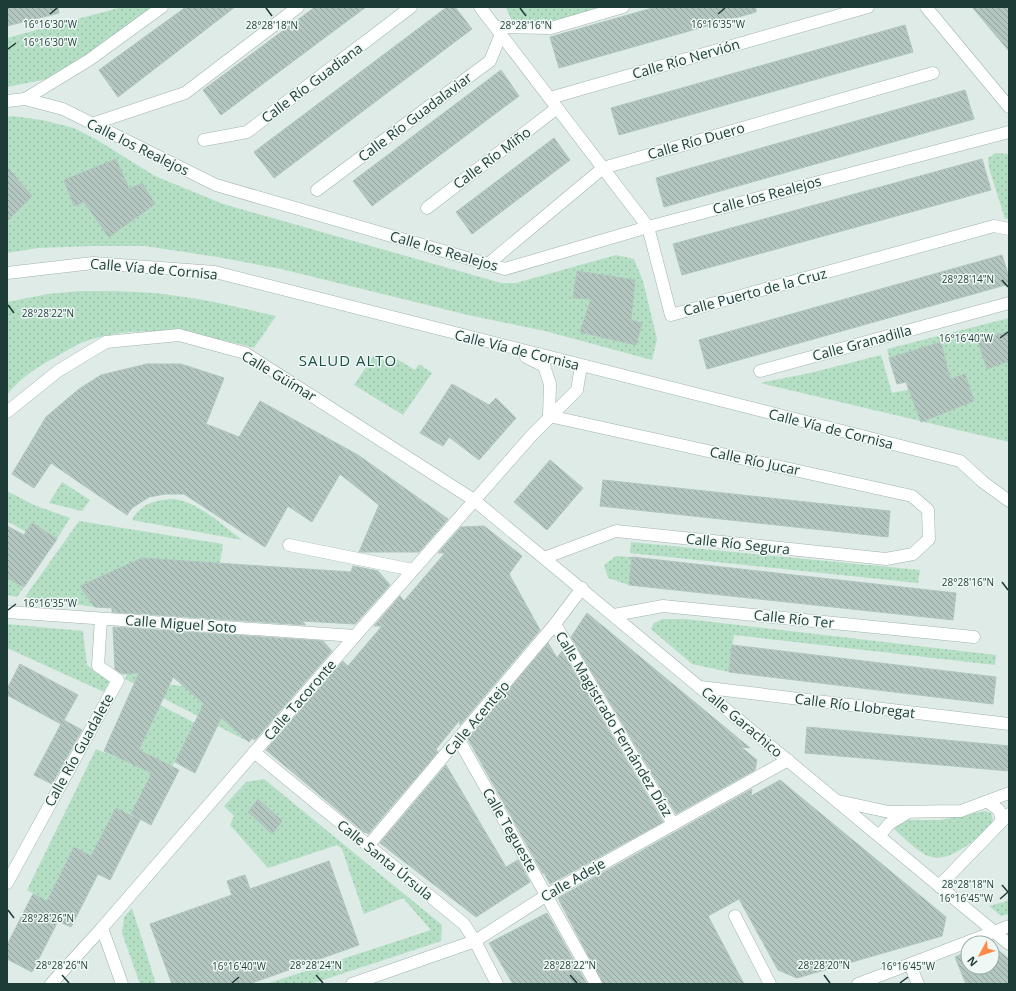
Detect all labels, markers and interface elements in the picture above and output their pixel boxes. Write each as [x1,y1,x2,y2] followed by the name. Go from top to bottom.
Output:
[23,17,78,31] text: 16°16'30"W
[691,17,746,31] text: 16°16'35"W
[246,18,298,32] text: 28°28'18"N
[500,18,552,32] text: 28°28'16"N
[630,34,742,83] street label: Calle Río Nervión
[23,35,78,49] text: 16°16'30"W
[257,38,366,127] street label: Calle Río Guadiana
[354,67,476,166] street label: Calle Río Guadalaviar
[84,114,193,180] street label: Calle los Realejos
[645,118,747,163] street label: Calle Río Duero
[449,122,534,193] street label: Calle Río Miño
[710,171,824,218] street label: Calle los Realejos
[388,226,501,275] street label: Calle los Realejos
[89,253,219,284] street label: Calle Vía de Cornisa
[681,263,829,320] street label: Calle Puerto de la Cruz
[942,272,994,286] text: 28°28'14"N
[22,306,74,320] text: 28°28'22"N
[810,320,914,365] street label: Calle Granadilla
[453,325,582,374] street label: Calle Vía de Cornisa
[939,331,994,345] text: 16°16'40"W
[238,346,320,405] street label: Calle Güímar
[299,350,397,370] district label: SALUD ALTO
[767,404,896,453] street label: Calle Vía de Cornisa
[708,442,802,479] street label: Calle Río Jucar
[685,529,791,558] street label: Calle Río Segura
[942,575,994,589] text: 28°28'16"N
[23,596,78,610] text: 16°16'35"W
[753,605,835,632] street label: Calle Río Ter
[124,610,238,637] street label: Calle Miguel Soto
[551,628,678,820] street label: Calle Magistrado Fernández Díaz
[259,655,340,744] street label: Calle Tacoronte
[440,676,513,759] street label: Calle Acentejo
[698,682,787,761] street label: Calle Garachico
[794,689,916,722] street label: Calle Río Llobregat
[40,690,118,810] street label: Calle Río Guadalete
[479,784,542,875] street label: Calle Tegueste
[333,815,437,904] street label: Calle Santa Úrsula
[537,853,609,906] street label: Calle Adeje
[942,877,994,891] text: 28°28'18"N
[939,891,994,905] text: 16°16'45"W
[22,911,74,925] text: 28°28'26"N
[960,935,1000,975] north arrow
[963,953,981,970] text: N
[36,958,88,972] text: 28°28'26"N
[290,958,342,972] text: 28°28'24"N
[544,958,596,972] text: 28°28'22"N
[798,958,850,972] text: 28°28'20"N
[212,959,267,973] text: 16°16'40"W
[881,959,936,973] text: 16°16'45"W

